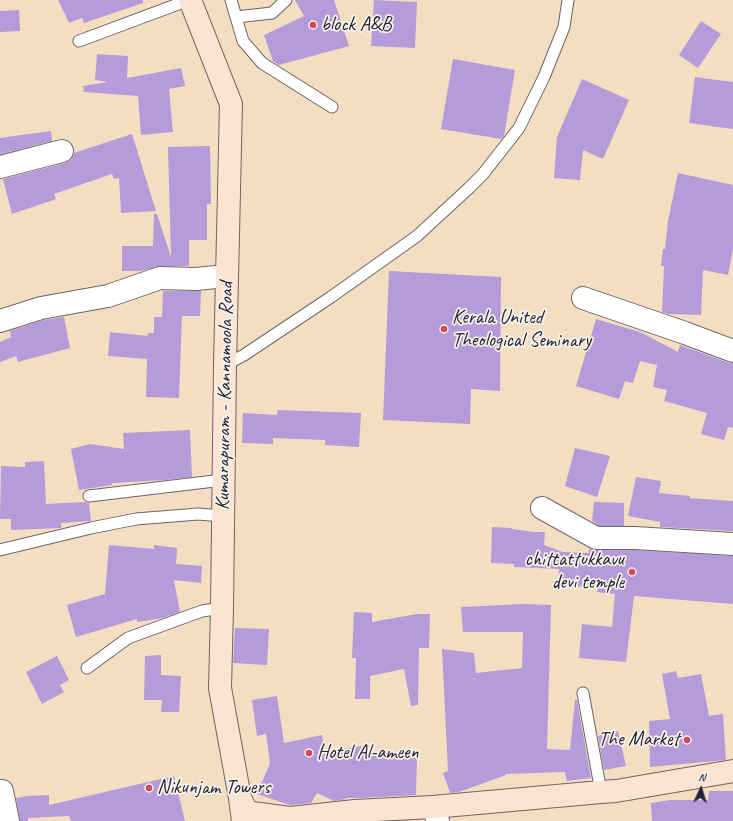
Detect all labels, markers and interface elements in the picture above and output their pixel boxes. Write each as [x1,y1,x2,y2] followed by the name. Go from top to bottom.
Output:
[321,13,391,37] place label: block A&B
[308,20,318,30] marker: block A&B
[211,282,239,510] street label: Kumarapuram - Kannamoola Road
[452,306,591,353] place label: Kerala United Theological Seminary
[439,324,449,334] marker: Kerala United Theological Seminary
[525,548,624,595] place label: chittattukkavu devi temple
[627,567,637,577] marker: chittattukkavu devi temple
[598,728,679,752] place label: The Market
[682,735,692,745] marker: The Market
[317,741,419,765] place label: Hotel Al-ameen
[304,748,314,758] marker: Hotel Al-ameen
[681,769,721,809] north arrow
[698,770,706,784] text: N
[157,776,270,800] place label: Nikunjam Towers
[144,783,154,793] marker: Nikunjam Towers

